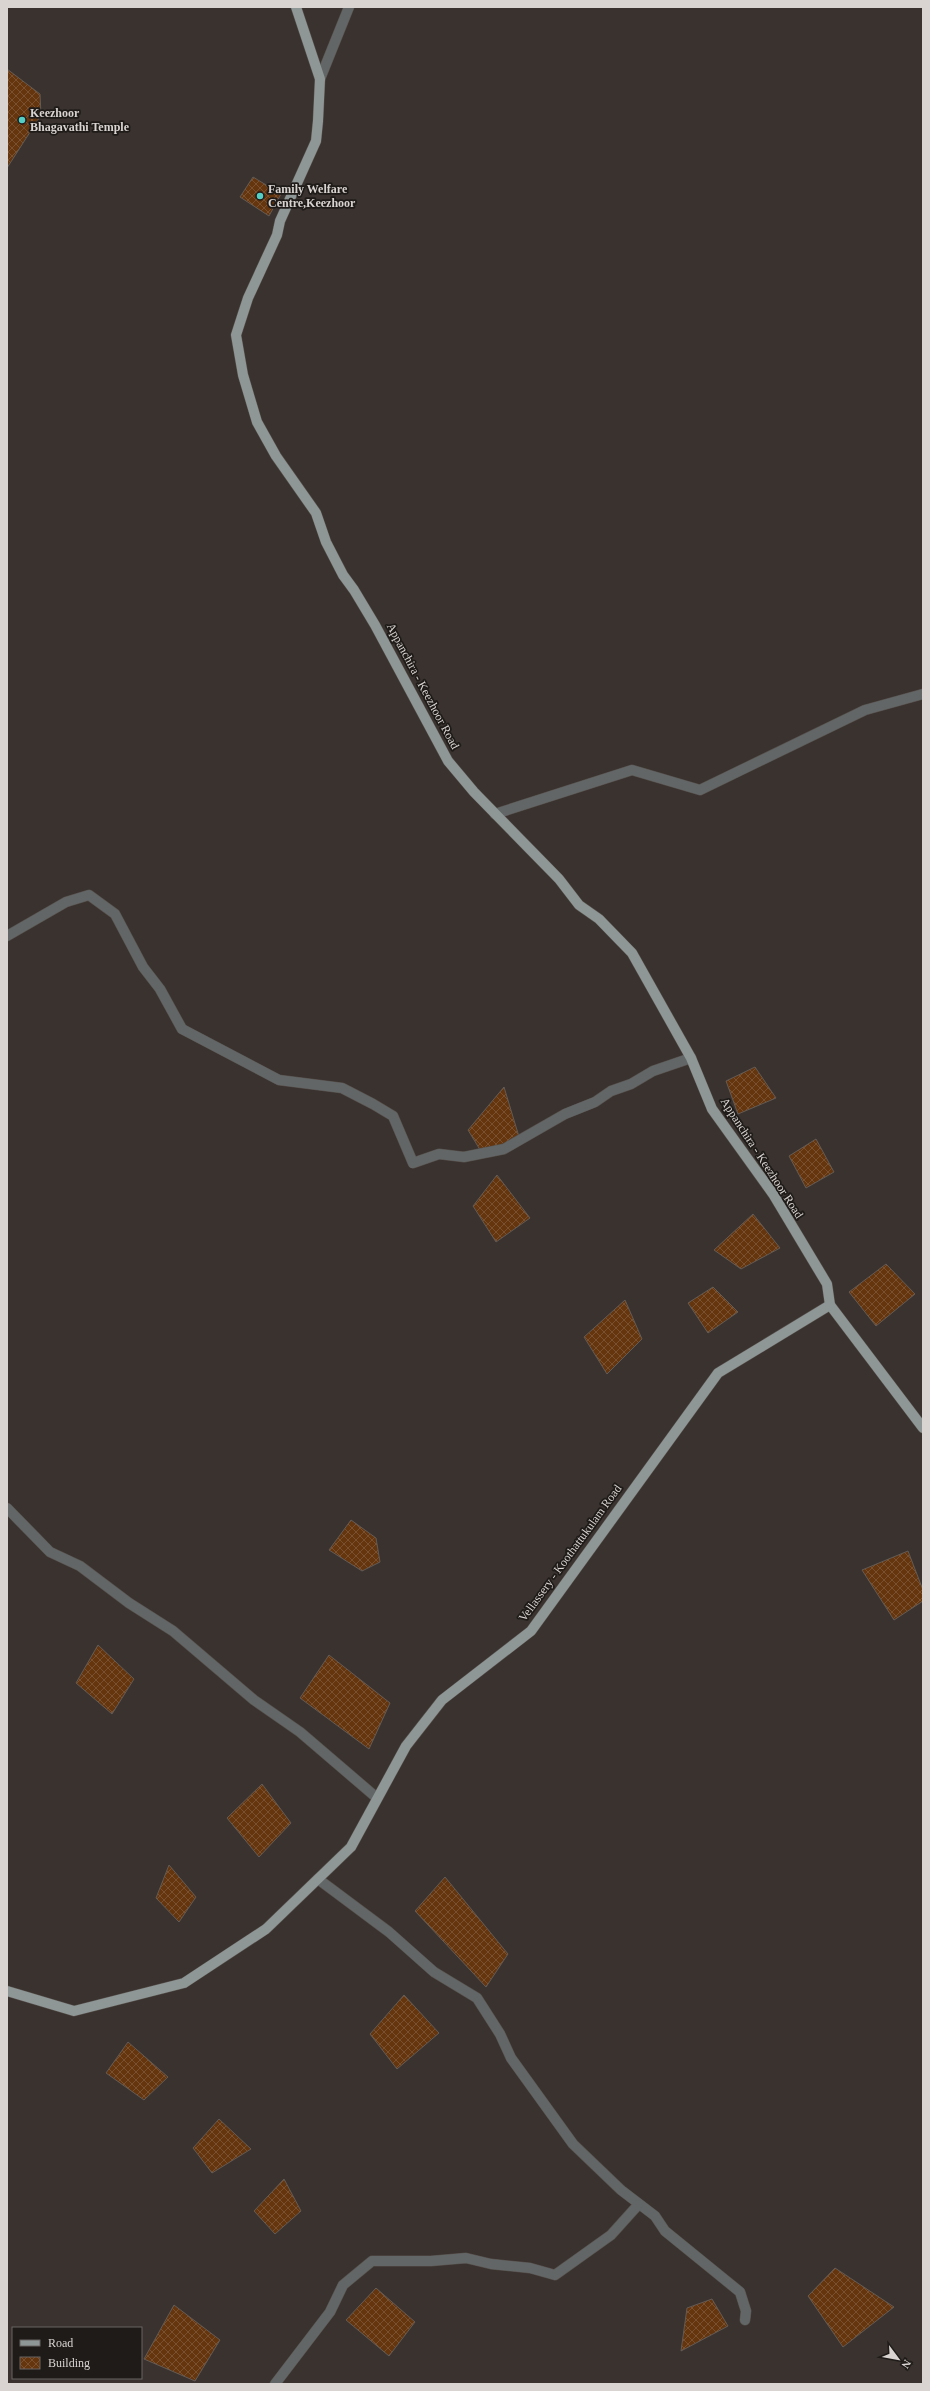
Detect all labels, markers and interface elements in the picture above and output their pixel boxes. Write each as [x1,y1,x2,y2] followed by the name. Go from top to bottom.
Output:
[30,106,130,134] place label: Keezhoor Bhagavathi Temple
[17,115,27,125] marker: Keezhoor Bhagavathi Temple
[268,182,356,210] place label: Family Welfare Centre,Keezhoor
[255,191,265,201] marker: Family Welfare Centre,Keezhoor
[384,620,462,752] street label: Appanchira - Keezhoor Road
[718,1095,806,1221] street label: Appanchira - Keezhoor Road
[516,1482,624,1624] street label: Vellassery - Koothattukulam Road
[12,2327,142,2379] legend
[48,2336,73,2350] text: Road
[878,2339,918,2379] north arrow
[48,2356,90,2370] text: Building
[899,2358,914,2371] text: N

